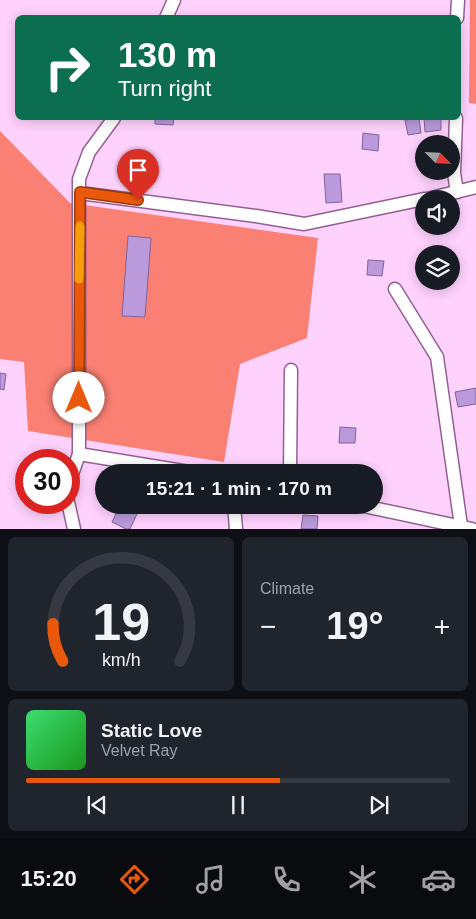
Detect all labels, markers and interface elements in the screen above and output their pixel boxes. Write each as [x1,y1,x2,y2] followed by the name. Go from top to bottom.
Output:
[35,35,100,100] icon: right
[118,35,217,74] text: 130 m
[118,76,211,101] text: Turn right
[415,135,460,180] north arrow
[415,135,460,290] map controls
[117,149,159,200] pin
[124,156,152,184] icon: arrive
[415,190,460,235] button: sound
[415,245,460,290] button: layers
[52,371,104,423] position arrow
[15,449,80,514] speed limit sign: 30
[146,478,332,499] text: 15:21 · 1 min · 170 m
[260,580,314,597] text: Climate
[92,593,150,651] text: 19
[326,605,384,647] text: 19°
[260,611,276,642] text: −
[434,611,450,642] text: +
[102,650,140,670] text: km/h
[101,720,202,741] text: Static Love
[101,742,177,759] text: Velvet Ray
[83,791,111,819] icon: previous
[224,791,252,819] icon: pause
[365,791,393,819] icon: next
[117,862,152,897] icon: directions
[193,862,228,897] icon: music
[269,862,304,897] icon: phone
[345,862,380,897] icon: climate
[421,862,456,897] icon: car
[20,866,77,891] text: 15:20

